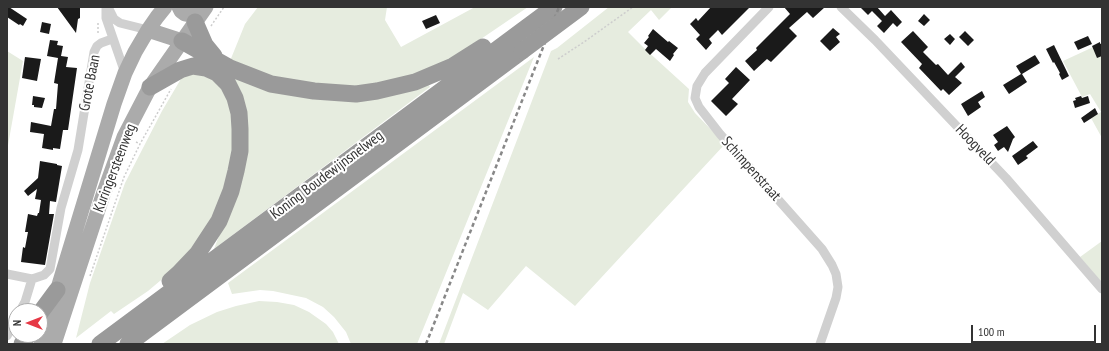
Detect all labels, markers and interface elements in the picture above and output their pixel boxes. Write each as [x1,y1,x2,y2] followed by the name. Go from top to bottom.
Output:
[76,53,104,113] street label: Grote Baan
[90,121,140,215] street label: Kuringersteenweg
[951,121,999,169] street label: Hoogveld
[267,127,387,223] street label: Koning Boudewijnsnelweg
[718,133,784,205] street label: Schimpenstraat
[8,303,48,343] north arrow
[973,317,1098,343] scale bar
[10,320,24,326] text: N
[978,324,1005,339] text: 100 m

